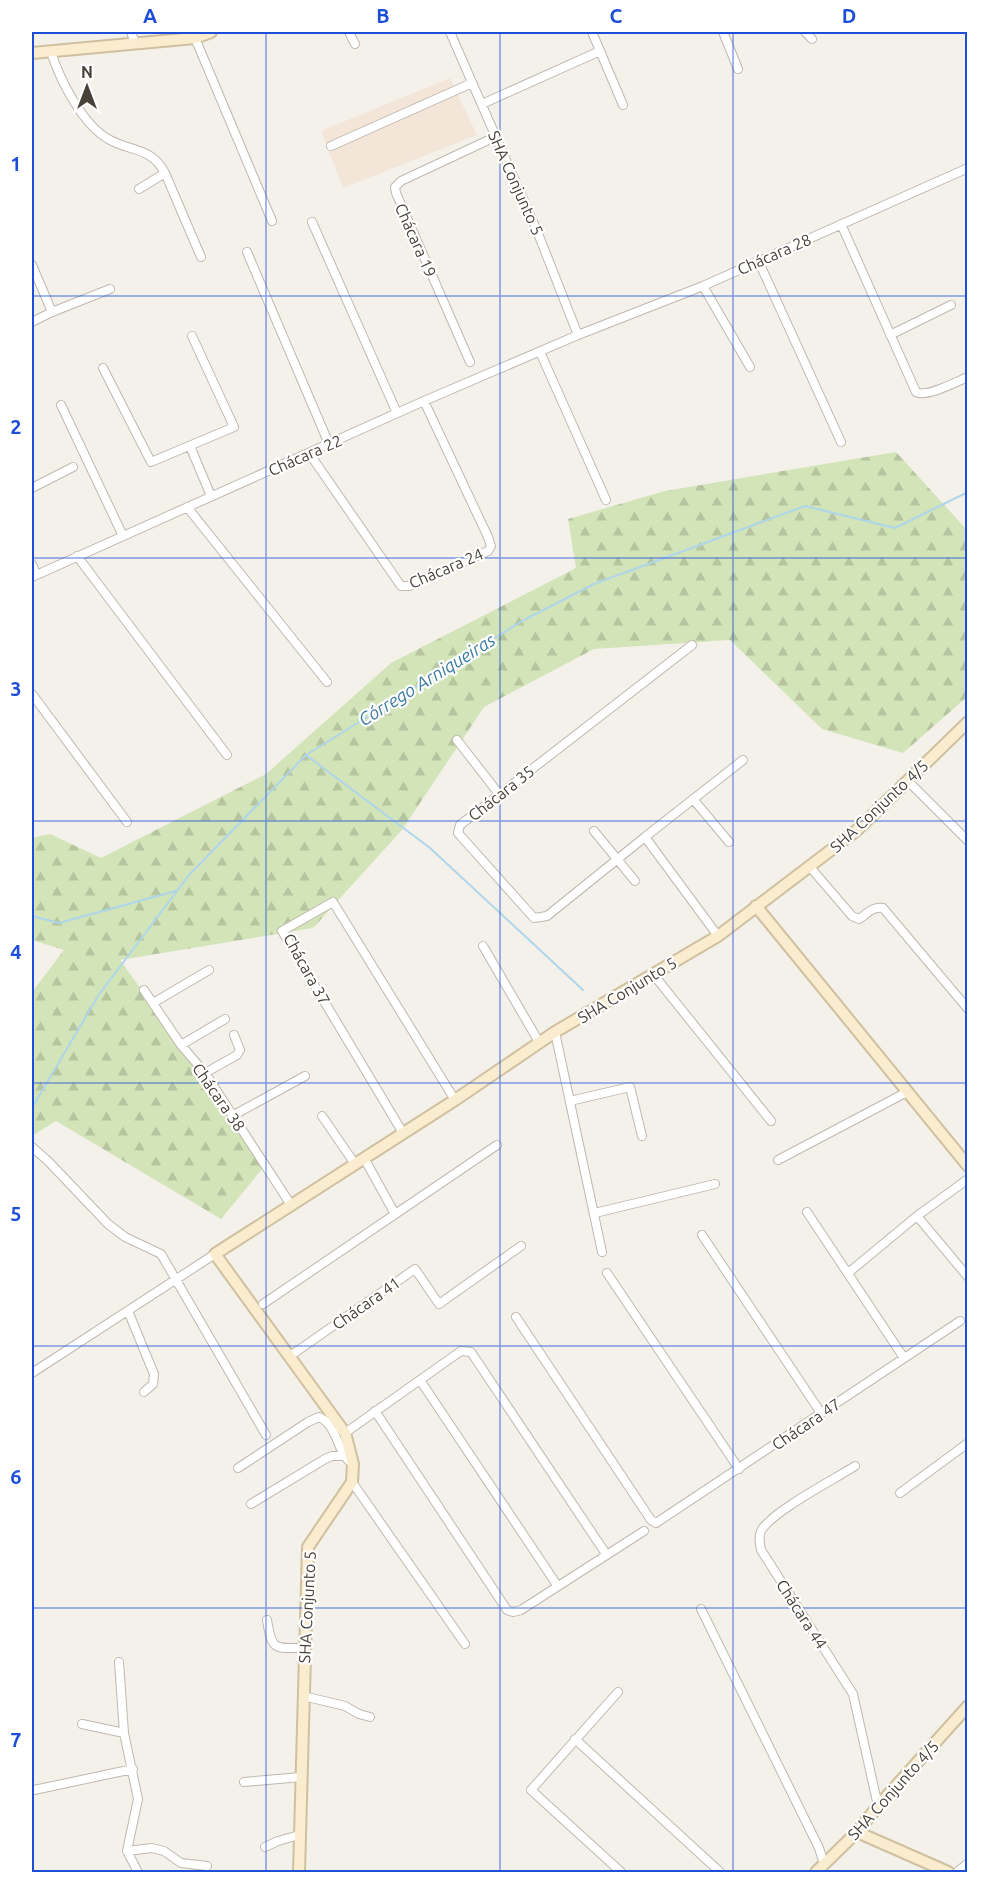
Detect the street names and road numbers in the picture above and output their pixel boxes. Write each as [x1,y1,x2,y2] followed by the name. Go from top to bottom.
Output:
[485,128,547,238] street label: SHA Conjunto 5
[392,200,440,280] street label: Chácara 19
[734,230,814,278] street label: Chácara 28
[265,431,345,479] street label: Chácara 22
[406,544,486,592] street label: Chácara 24
[826,756,932,856] street label: SHA Conjunto 4/5
[464,762,538,824] street label: Chácara 35
[280,930,334,1008] street label: Chácara 37
[574,953,680,1027] street label: SHA Conjunto 5
[189,1060,249,1134] street label: Chácara 38
[329,1273,403,1333] street label: Chácara 41
[768,1395,844,1453] street label: Chácara 47
[295,1550,319,1664] street label: SHA Conjunto 5
[773,1576,831,1652] street label: Chácara 44
[844,1737,942,1843] street label: SHA Conjunto 4/5

